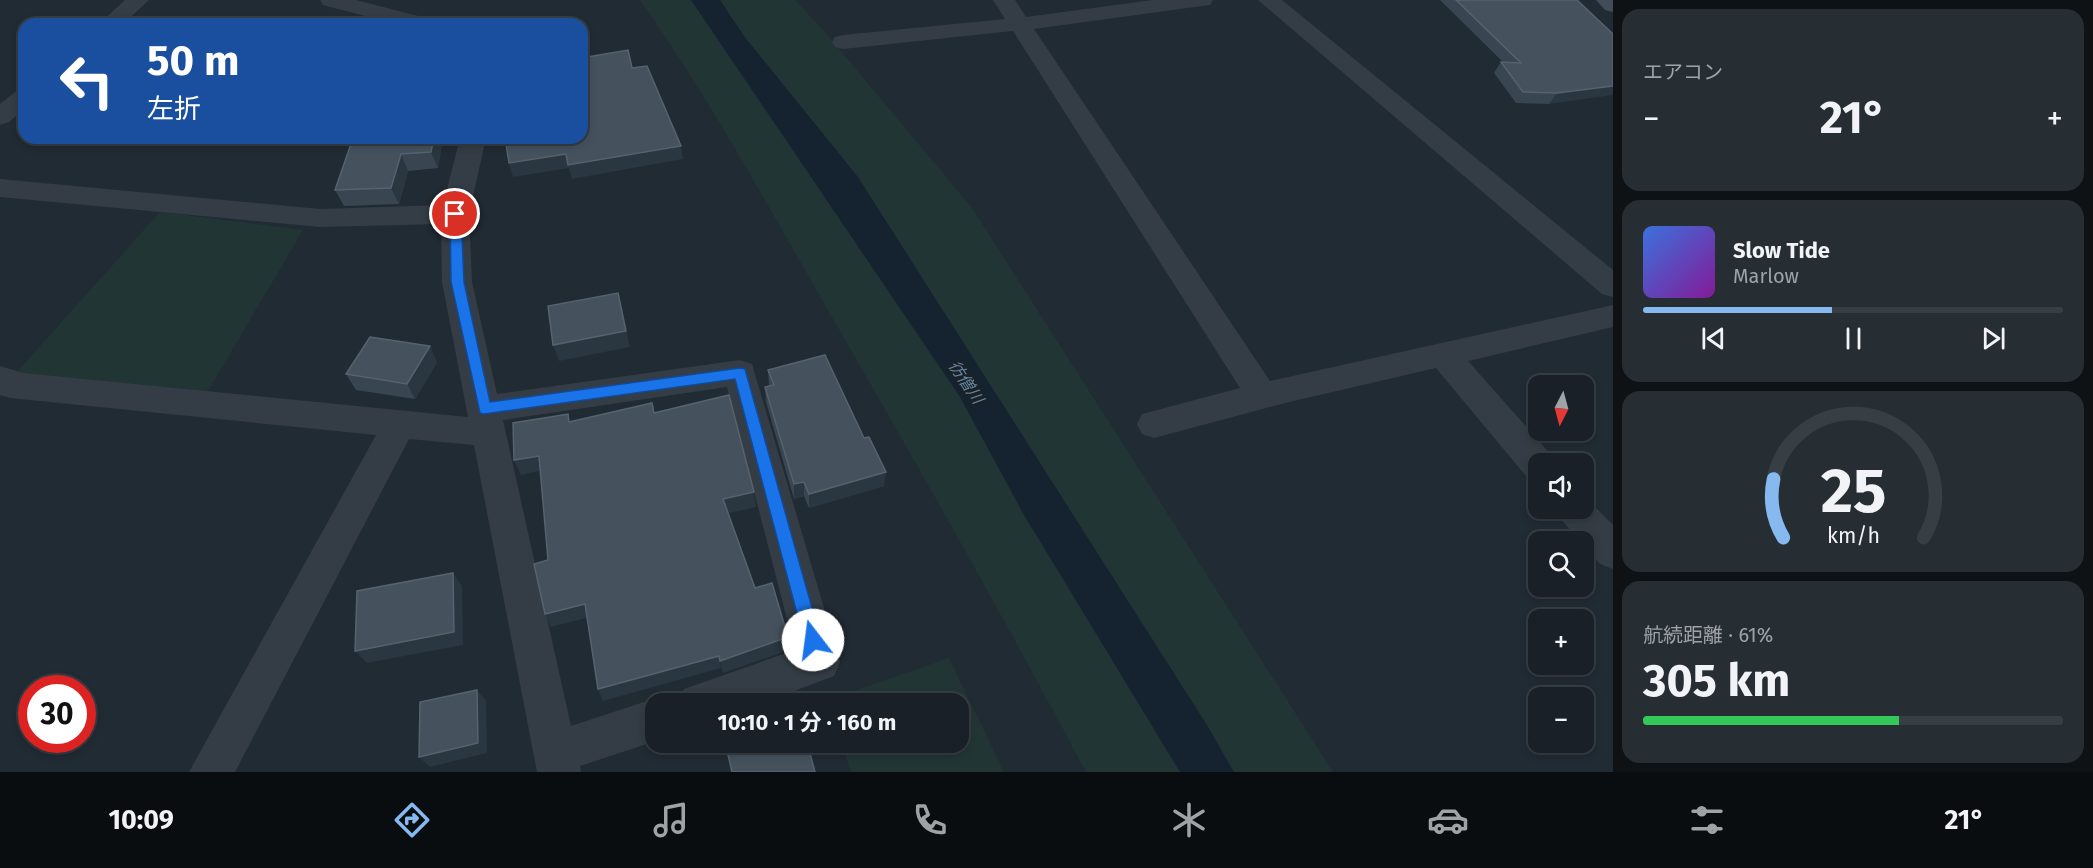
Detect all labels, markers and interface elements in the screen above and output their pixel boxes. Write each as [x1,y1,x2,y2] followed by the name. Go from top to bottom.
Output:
[147,36,240,86] text: 50 m
[48,42,126,120] icon: left
[1643,60,1723,84] text: エアコン
[1820,91,1886,145] text: 21°
[147,93,201,125] text: 左折
[1643,99,1660,139] text: −
[2047,99,2063,139] text: +
[429,188,480,239] pin
[438,197,471,230] icon: arrive
[1733,237,1830,264] text: Slow Tide
[1733,264,1799,288] text: Marlow
[1697,322,1730,355] icon: previous
[1837,322,1870,355] icon: pause
[1977,322,2010,355] icon: next
[945,357,988,409] water label: 彷僧川
[1528,375,1594,441] north arrow
[1528,375,1594,753] map controls
[1528,453,1594,519] button: sound
[1820,455,1886,530] text: 25
[1826,524,1880,550] text: km/h
[1528,531,1594,597] button: search
[781,608,845,672] position arrow
[1528,609,1594,675] button: +
[1643,623,1773,647] text: 航続距離 · 61%
[1643,654,1790,708] text: 305 km
[18,675,96,753] speed limit sign: 30
[1528,687,1594,753] button: −
[718,709,896,736] text: 10:10 · 1 分 · 160 m
[391,799,433,841] icon: directions
[650,799,692,841] icon: music
[909,799,951,841] icon: phone
[1168,799,1210,841] icon: climate
[1427,799,1469,841] icon: car
[1686,799,1728,841] icon: filters
[108,804,174,836] text: 10:09
[1944,804,1984,836] text: 21°

